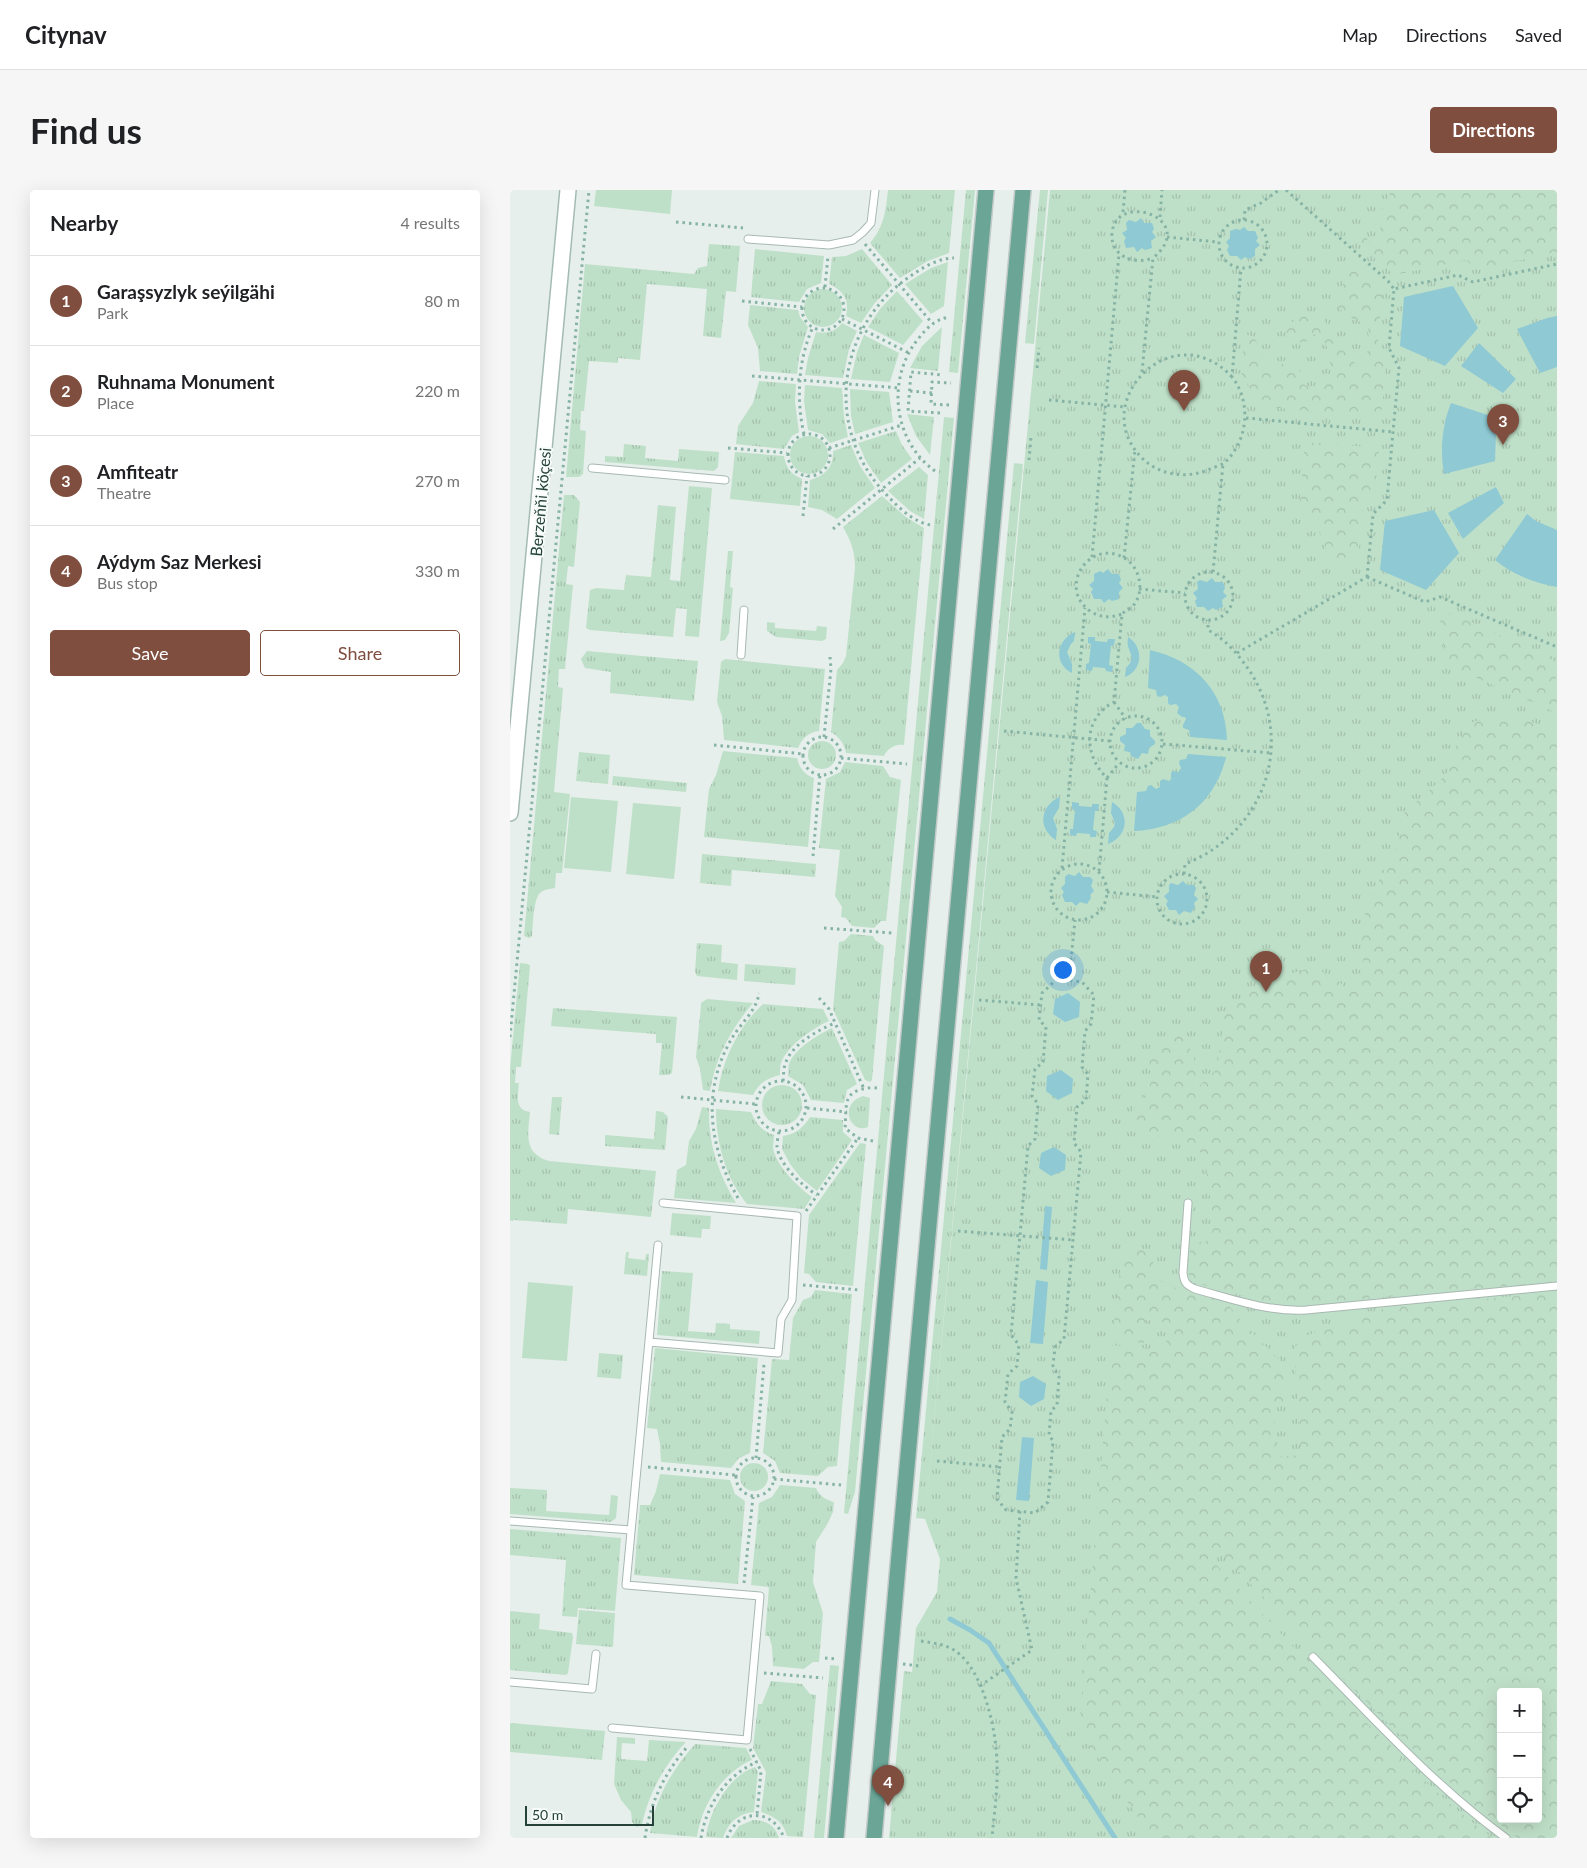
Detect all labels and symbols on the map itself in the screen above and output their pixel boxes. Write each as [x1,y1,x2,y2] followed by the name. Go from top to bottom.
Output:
[1168,370,1200,411] pin: 2
[1487,404,1519,445] pin: 3
[526,447,554,557] street label: Berzeňňi köçesi
[1250,951,1282,992] pin: 1
[1050,957,1076,983] your location
[872,1765,904,1806] pin: 4
[525,1803,654,1826] scale bar

